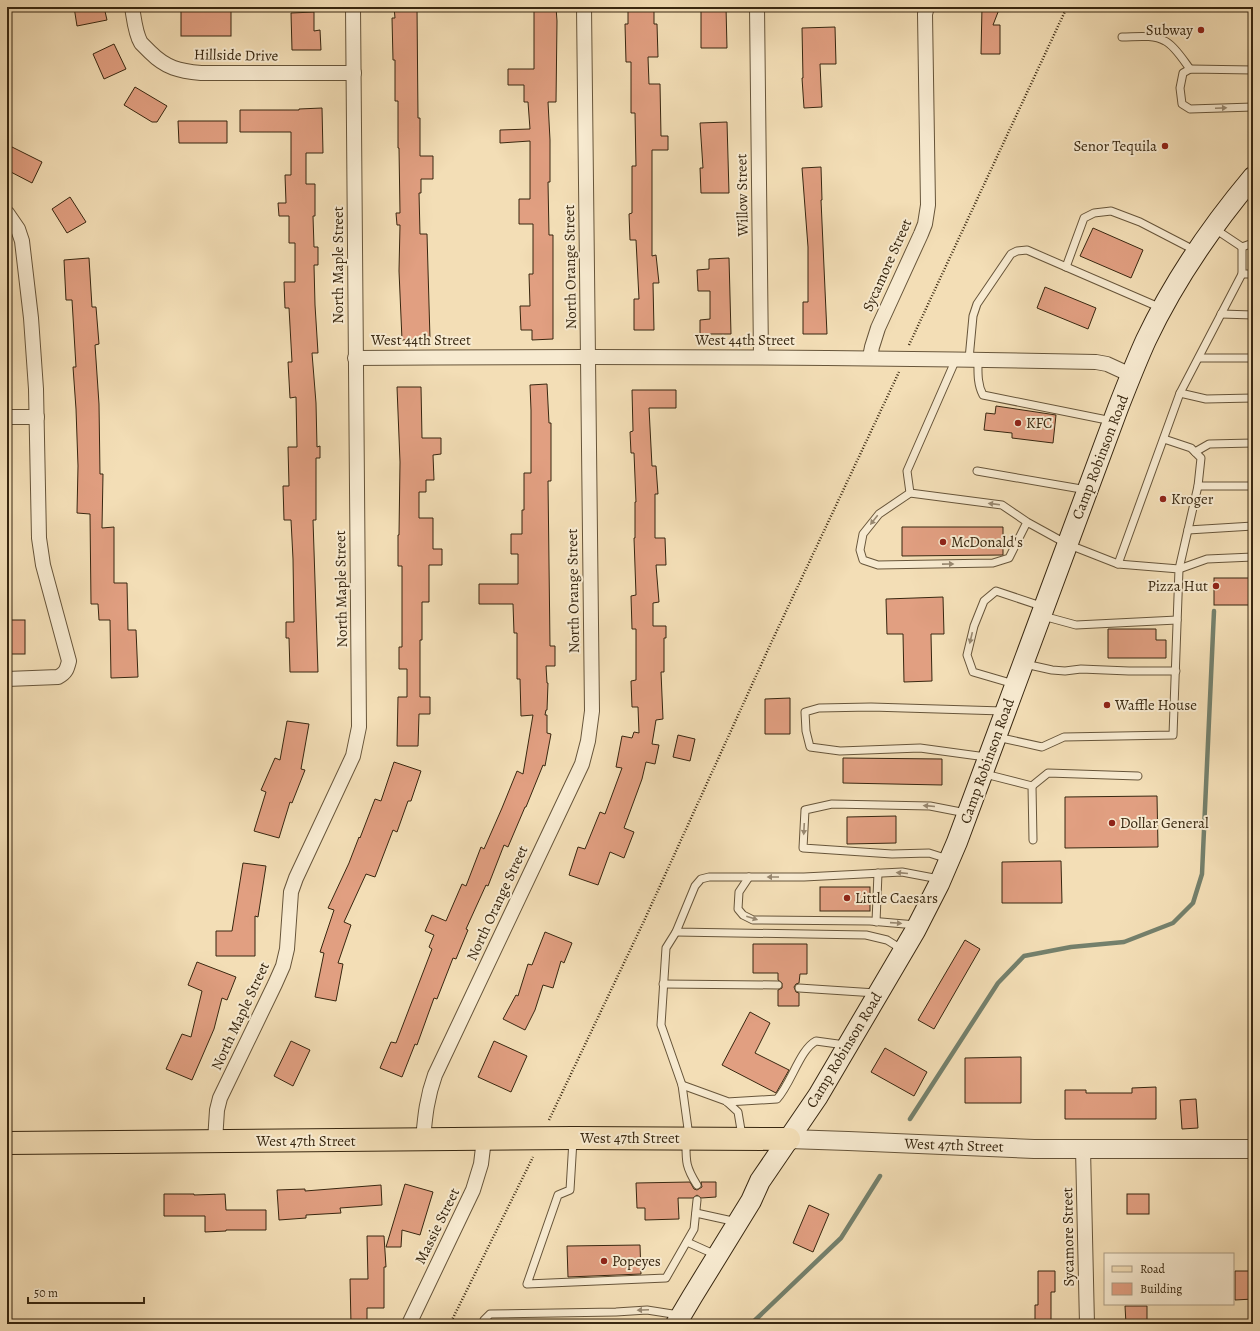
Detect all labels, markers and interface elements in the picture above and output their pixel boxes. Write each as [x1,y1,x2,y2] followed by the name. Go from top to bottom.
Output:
[1146,20,1193,40] place label: Subway
[1196,25,1206,35] marker: Subway
[194,44,279,66] street label: Hillside Drive
[1215,105,1228,111] one-way arrow
[1073,136,1157,156] place label: Senor Tequila
[1160,141,1170,151] marker: Senor Tequila
[731,153,753,237] street label: Willow Street
[559,204,581,330] street label: North Orange Street
[328,206,348,324] street label: North Maple Street
[858,215,916,314] street label: Sycamore Street
[370,330,471,350] street label: West 44th Street
[694,330,795,350] street label: West 44th Street
[1067,391,1133,522] street label: Camp Robinson Road
[1026,413,1052,433] place label: KFC
[1013,418,1023,428] marker: KFC
[1171,489,1214,509] place label: Kroger
[1158,494,1168,504] marker: Kroger
[988,500,1000,507] one-way arrow
[870,515,878,525] one-way arrow
[562,528,584,654] street label: North Orange Street
[330,530,352,648] street label: North Maple Street
[951,532,1023,552] place label: McDonald's
[938,537,948,547] marker: McDonald's
[942,560,954,567] one-way arrow
[1148,576,1208,596] place label: Pizza Hut
[1211,581,1221,591] marker: Pizza Hut
[968,632,974,644] one-way arrow
[955,695,1019,826] street label: Camp Robinson Road
[1114,695,1197,715] place label: Waffle House
[1102,700,1112,710] marker: Waffle House
[923,803,936,810] one-way arrow
[1120,813,1209,833] place label: Dollar General
[1107,818,1117,828] marker: Dollar General
[801,823,807,836] one-way arrow
[462,842,532,964] street label: North Orange Street
[896,870,909,877] one-way arrow
[766,874,779,880] one-way arrow
[855,888,938,908] place label: Little Caesars
[842,893,852,903] marker: Little Caesars
[747,915,759,921] one-way arrow
[890,920,902,927] one-way arrow
[206,959,274,1073] street label: North Maple Street
[801,988,887,1112] street label: Camp Robinson Road
[579,1128,680,1148] street label: West 47th Street
[255,1131,356,1151] street label: West 47th Street
[903,1133,1004,1157] street label: West 47th Street
[410,1185,464,1267] street label: Massie Street
[1057,1187,1079,1287] street label: Sycamore Street
[612,1251,661,1271] place label: Popeyes
[1104,1253,1234,1305] legend
[599,1256,609,1266] marker: Popeyes
[1140,1261,1166,1277] text: Road
[28,1279,144,1305] scale bar
[1140,1281,1182,1297] text: Building
[34,1285,58,1301] text: 50 m
[637,1307,649,1314] one-way arrow

